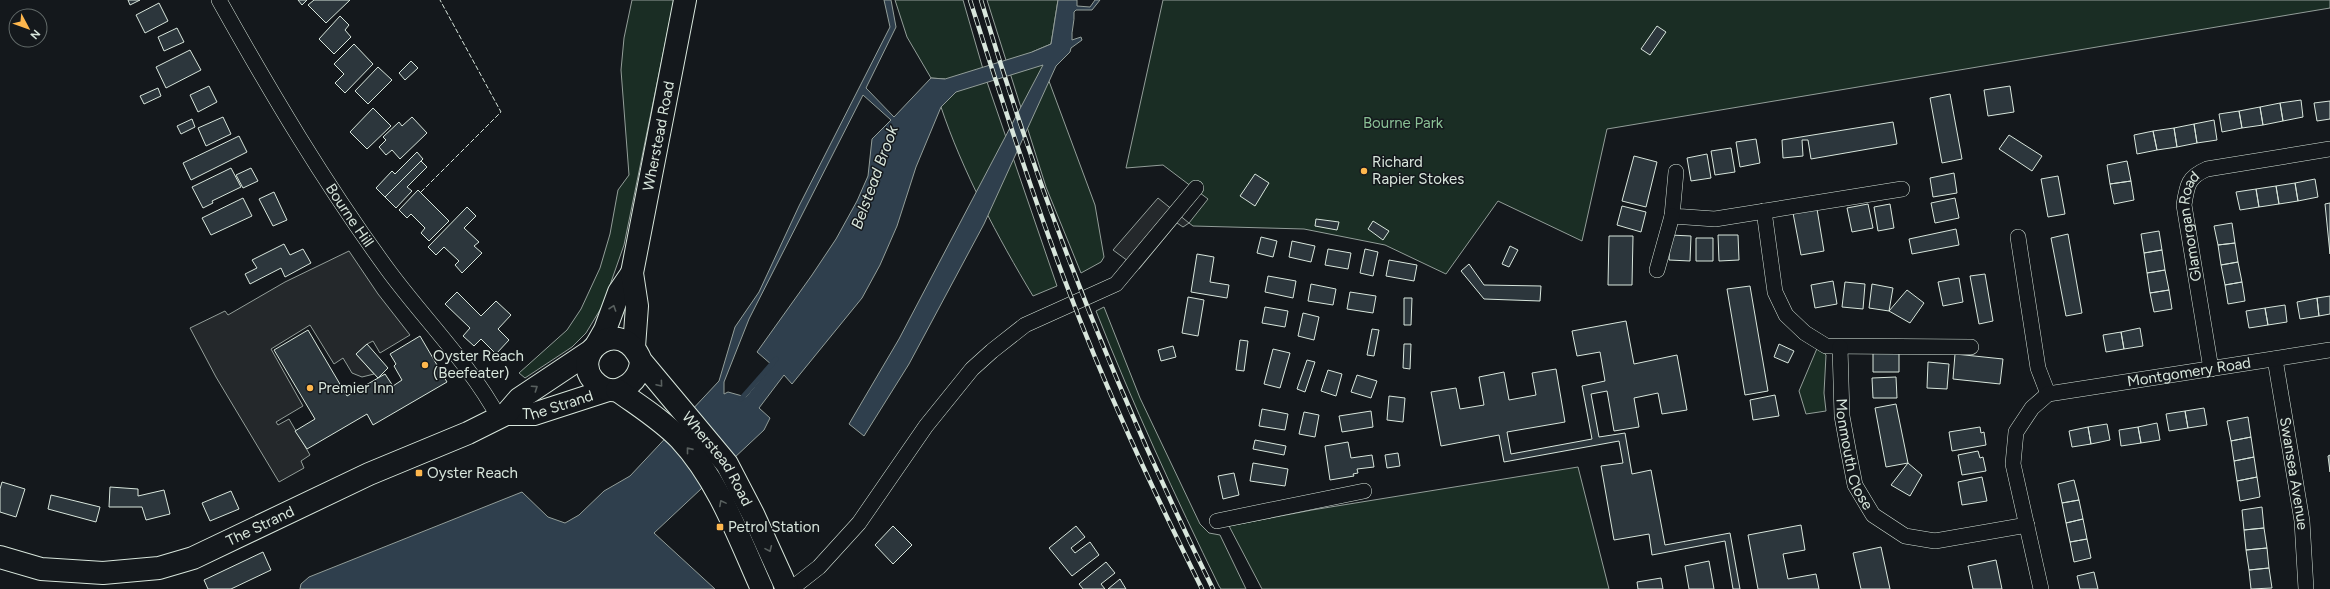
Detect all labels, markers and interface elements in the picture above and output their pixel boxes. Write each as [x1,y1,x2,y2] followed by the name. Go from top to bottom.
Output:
[8,8,48,48] north arrow
[27,27,43,42] text: N
[639,80,678,193] street label: Wherstead Road
[1363,114,1444,132] park label: Bourne Park
[847,122,902,232] water label: Belstead Brook
[1372,153,1464,188] place label: Richard Rapier Stokes
[1359,166,1369,176] marker: Richard Rapier Stokes
[2175,167,2205,283] street label: Glamorgan Road
[322,180,378,251] street label: Bourne Hill
[608,305,616,312] one-way arrow
[433,347,524,382] place label: Oyster Reach (Beefeater)
[2126,353,2252,391] street label: Montgomery Road
[420,360,430,370] marker: Oyster Reach (Beefeater)
[318,379,394,397] place label: Premier Inn
[655,379,662,386] one-way arrow
[305,383,315,393] marker: Premier Inn
[531,385,538,393] one-way arrow
[522,386,595,424] street label: The Strand
[1832,398,1877,513] street label: Monmouth Close
[678,408,756,509] street label: Wherstead Road
[2276,416,2312,530] street label: Swansea Avenue
[686,448,693,455] one-way arrow
[427,464,518,482] place label: Oyster Reach
[414,468,424,478] marker: Oyster Reach
[720,499,727,507] one-way arrow
[223,502,297,550] street label: The Strand
[728,518,820,536] place label: Petrol Station
[715,522,725,532] marker: Petrol Station
[764,545,772,553] one-way arrow

